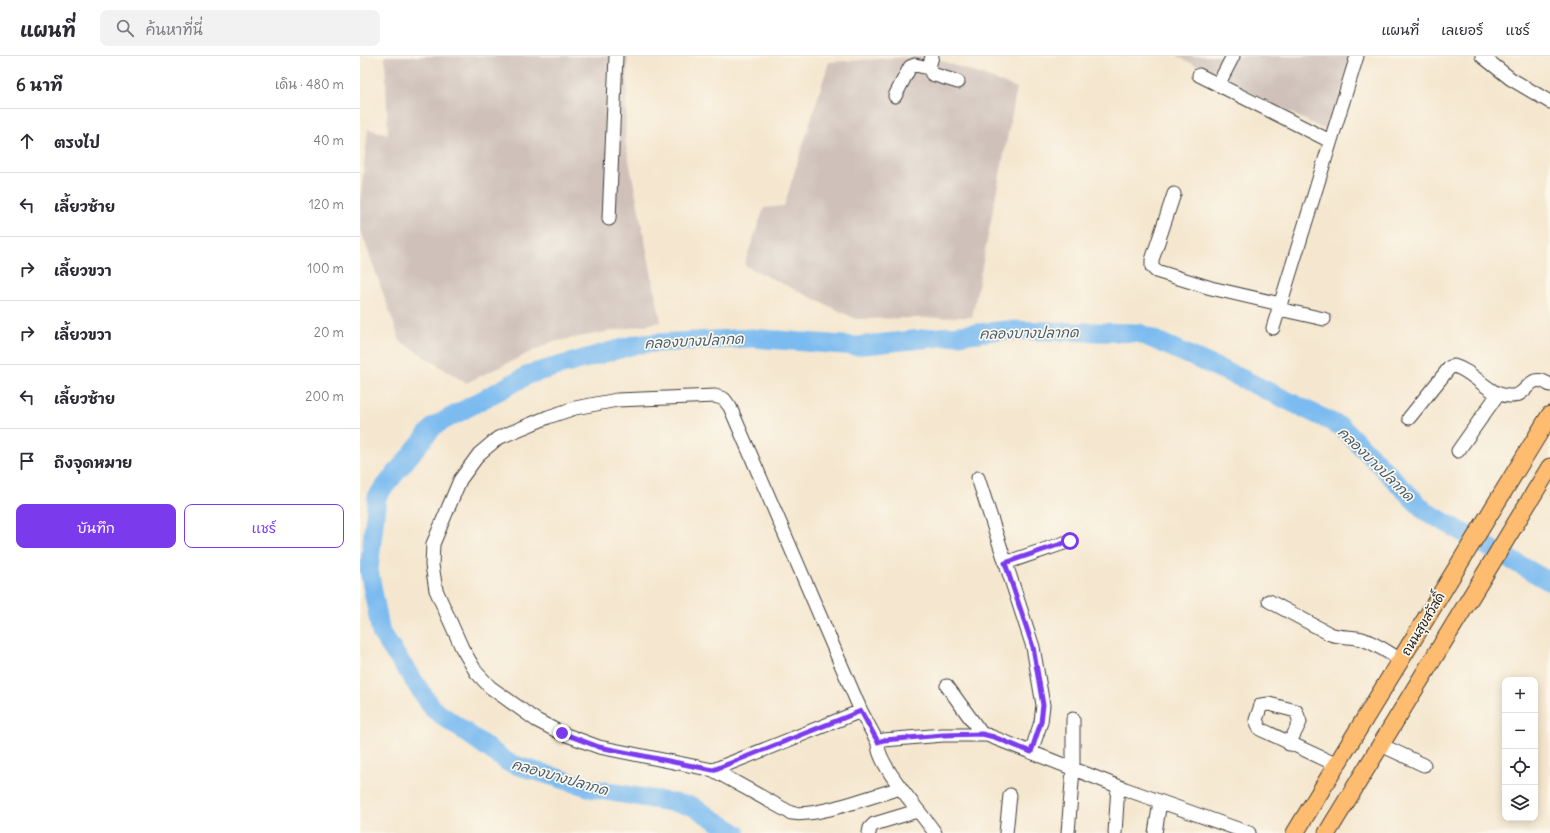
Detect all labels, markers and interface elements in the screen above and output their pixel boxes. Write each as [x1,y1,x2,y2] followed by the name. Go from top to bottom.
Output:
[100,10,380,46] search box
[114,17,136,39] icon: search
[20,18,76,42] text: แผนที่
[146,20,203,39] text: ค้นหาที่นี่
[1381,21,1419,39] text: แผนที่
[1441,21,1483,39] text: เลเยอร์
[1505,21,1530,39] text: แชร์
[16,74,63,96] text: 6 นาที
[275,76,344,93] text: เดิน · 480 m
[16,130,38,152] icon: ahead
[313,132,344,149] text: 40 m
[54,133,100,152] text: ตรงไป
[16,194,38,216] icon: left
[309,196,344,213] text: 120 m
[54,197,115,216] text: เลี้ยวซ้าย
[16,258,38,280] icon: right
[307,260,344,277] text: 100 m
[54,261,112,280] text: เลี้ยวขวา
[16,322,38,344] icon: right
[979,323,1080,343] water label: คลองบางปลากด
[314,324,344,341] text: 20 m
[54,325,112,344] text: เลี้ยวขวา
[644,329,745,353] water label: คลองบางปลากด
[16,386,38,408] icon: left
[305,388,344,405] text: 200 m
[54,389,115,408] text: เลี้ยวซ้าย
[1334,423,1419,506] water label: คลองบางปลากด
[16,450,38,472] icon: arrive
[54,453,132,472] text: ถึงจุดหมาย
[16,504,176,548] button: บันทึก
[184,504,344,548] button: แชร์
[1061,532,1079,550] route start
[1394,587,1449,659] street label: ถนนสุขสวัสดิ์
[1502,677,1538,821] map controls
[1502,677,1538,713] button: +
[1502,713,1538,749] button: −
[553,724,571,742] route end
[1502,749,1538,785] button: locate
[510,755,611,800] water label: คลองบางปลากด
[1502,785,1538,821] button: layers

